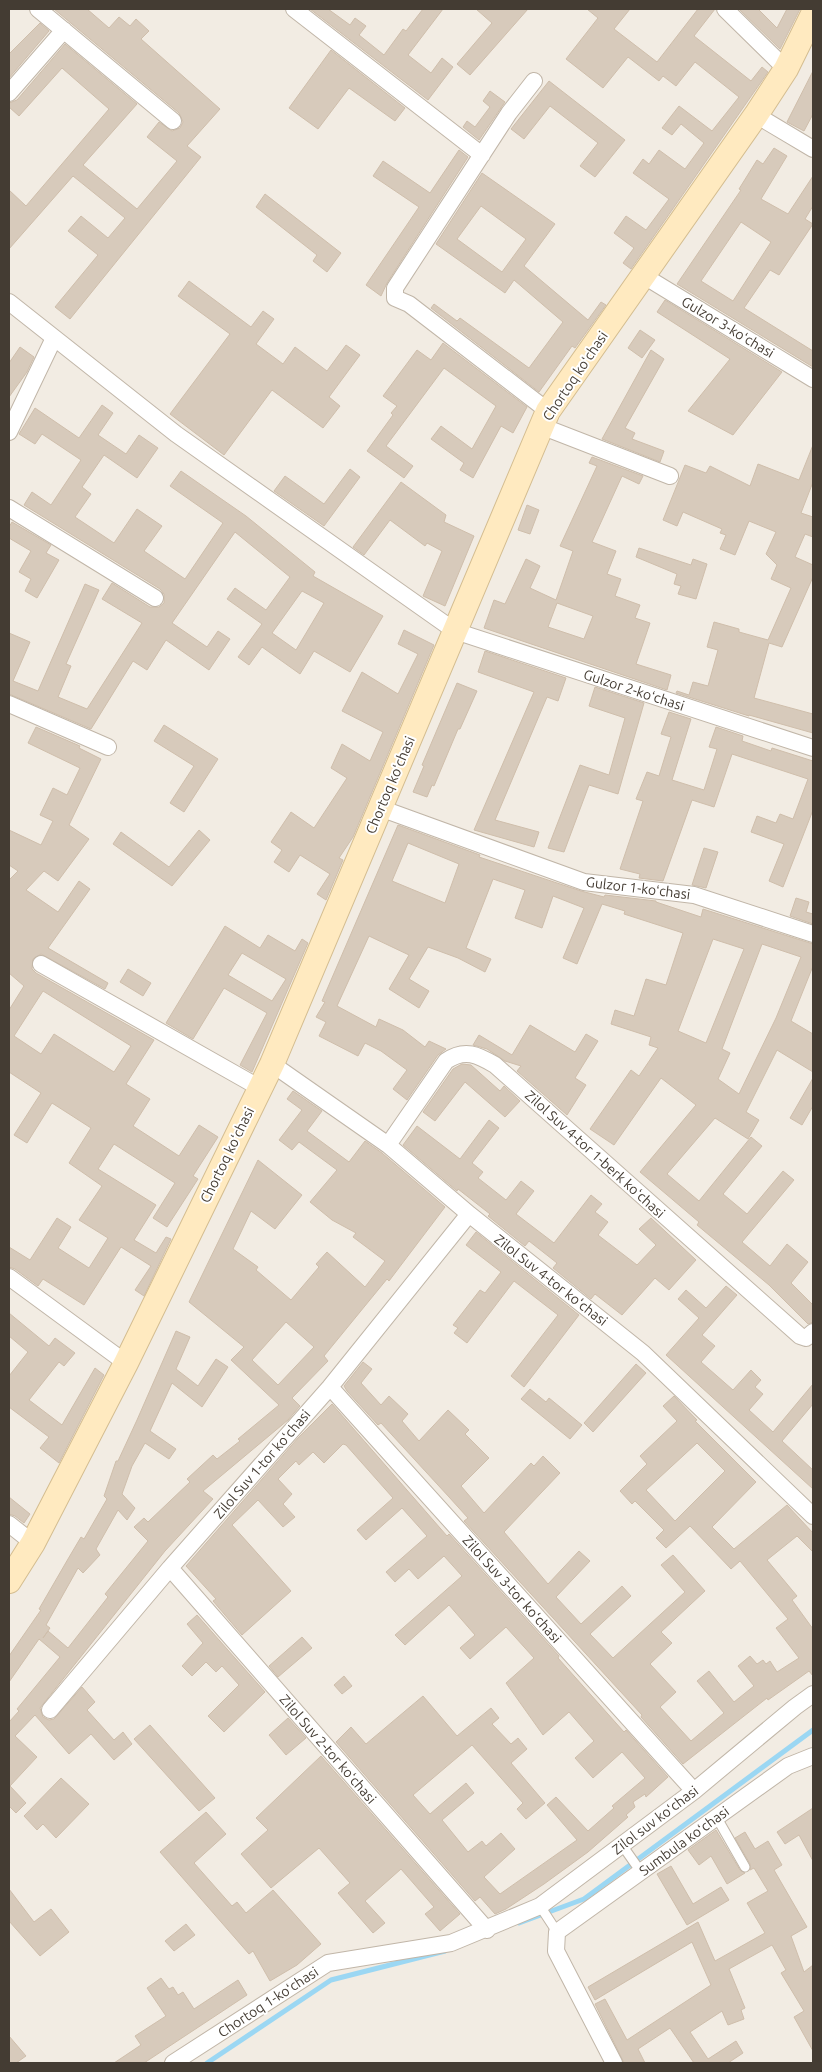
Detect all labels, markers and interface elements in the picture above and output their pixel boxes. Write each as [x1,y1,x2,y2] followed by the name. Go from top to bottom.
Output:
[679,293,777,361] street label: Gulzor 3-koʻchasi
[539,328,611,424] street label: Chortoq koʻchasi
[582,666,686,714] street label: Gulzor 2-koʻchasi
[362,734,418,836] street label: Chortoq koʻchasi
[585,874,691,902] street label: Gulzor 1-koʻchasi
[522,1087,668,1221] street label: Zilol Suv 4-tor 1-berk koʻchasi
[197,1105,257,1205] street label: Chortoq koʻchasi
[491,1231,611,1329] street label: Zilol Suv 4-tor koʻchasi
[210,1406,314,1522] street label: Zilol Suv 1-tor koʻchasi
[460,1532,564,1646] street label: Zilol Suv 3-tor koʻchasi
[276,1691,380,1807] street label: Zilol Suv 2-tor koʻchasi
[609,1782,701,1858] street label: Zilol suv koʻchasi
[636,1803,732,1879] street label: Sumbula koʻchasi
[215,1964,321,2040] street label: Chortoq 1-koʻchasi

